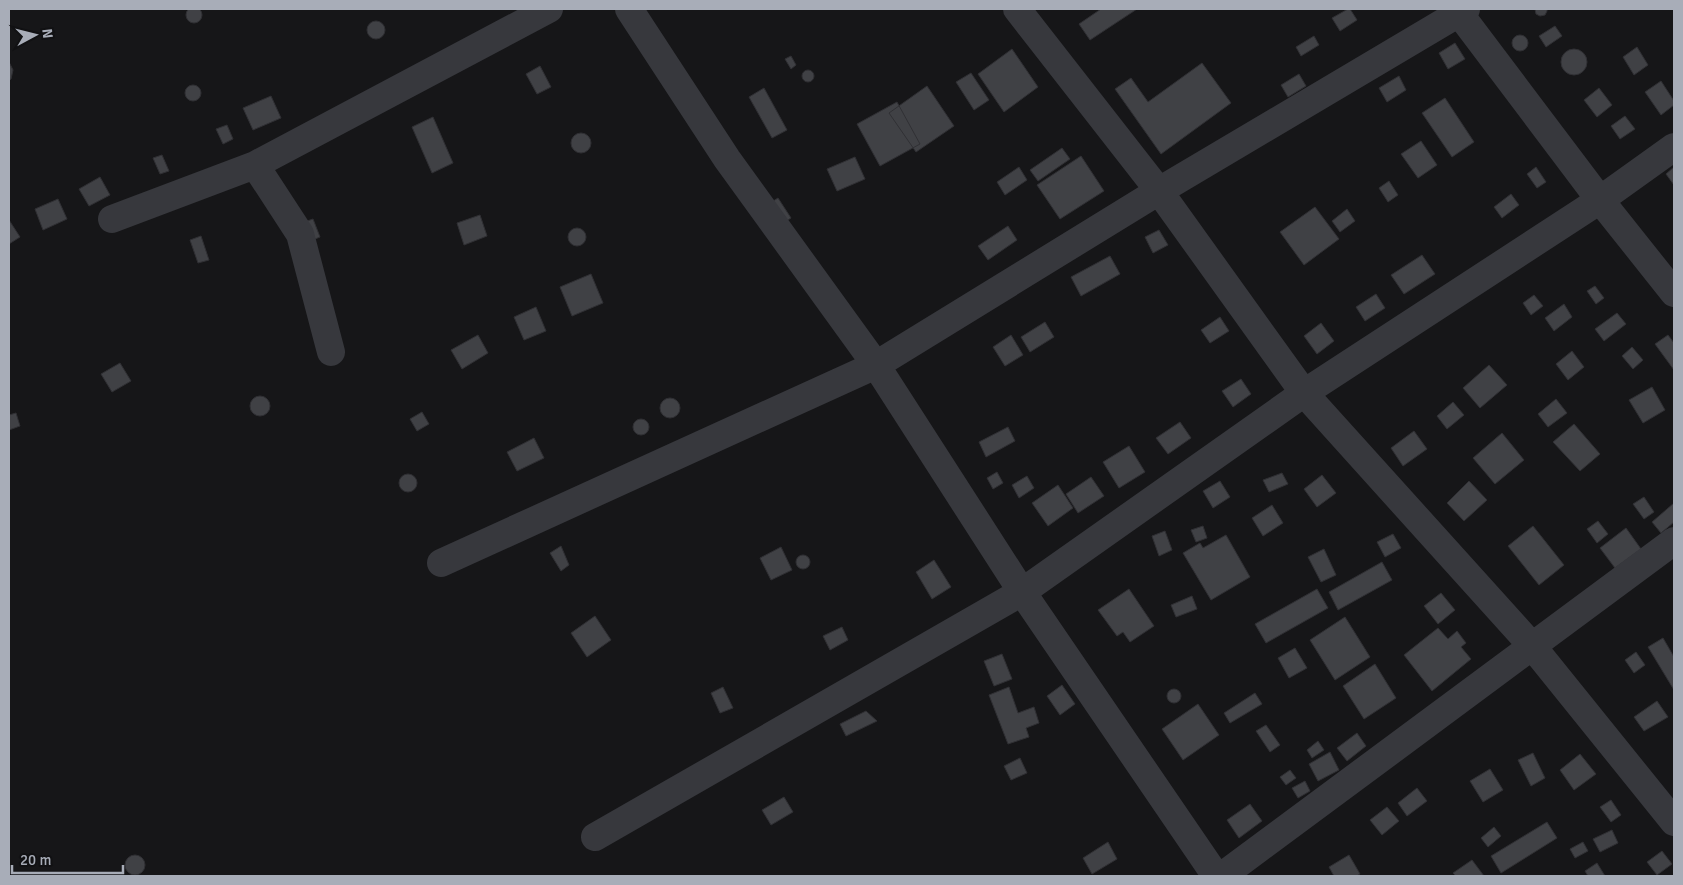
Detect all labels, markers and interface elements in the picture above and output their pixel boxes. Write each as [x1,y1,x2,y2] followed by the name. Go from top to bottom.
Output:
[10,10,60,60] north arrow
[38,28,56,39] text: N
[12,842,124,874] scale bar
[20,851,51,869] text: 20 m

